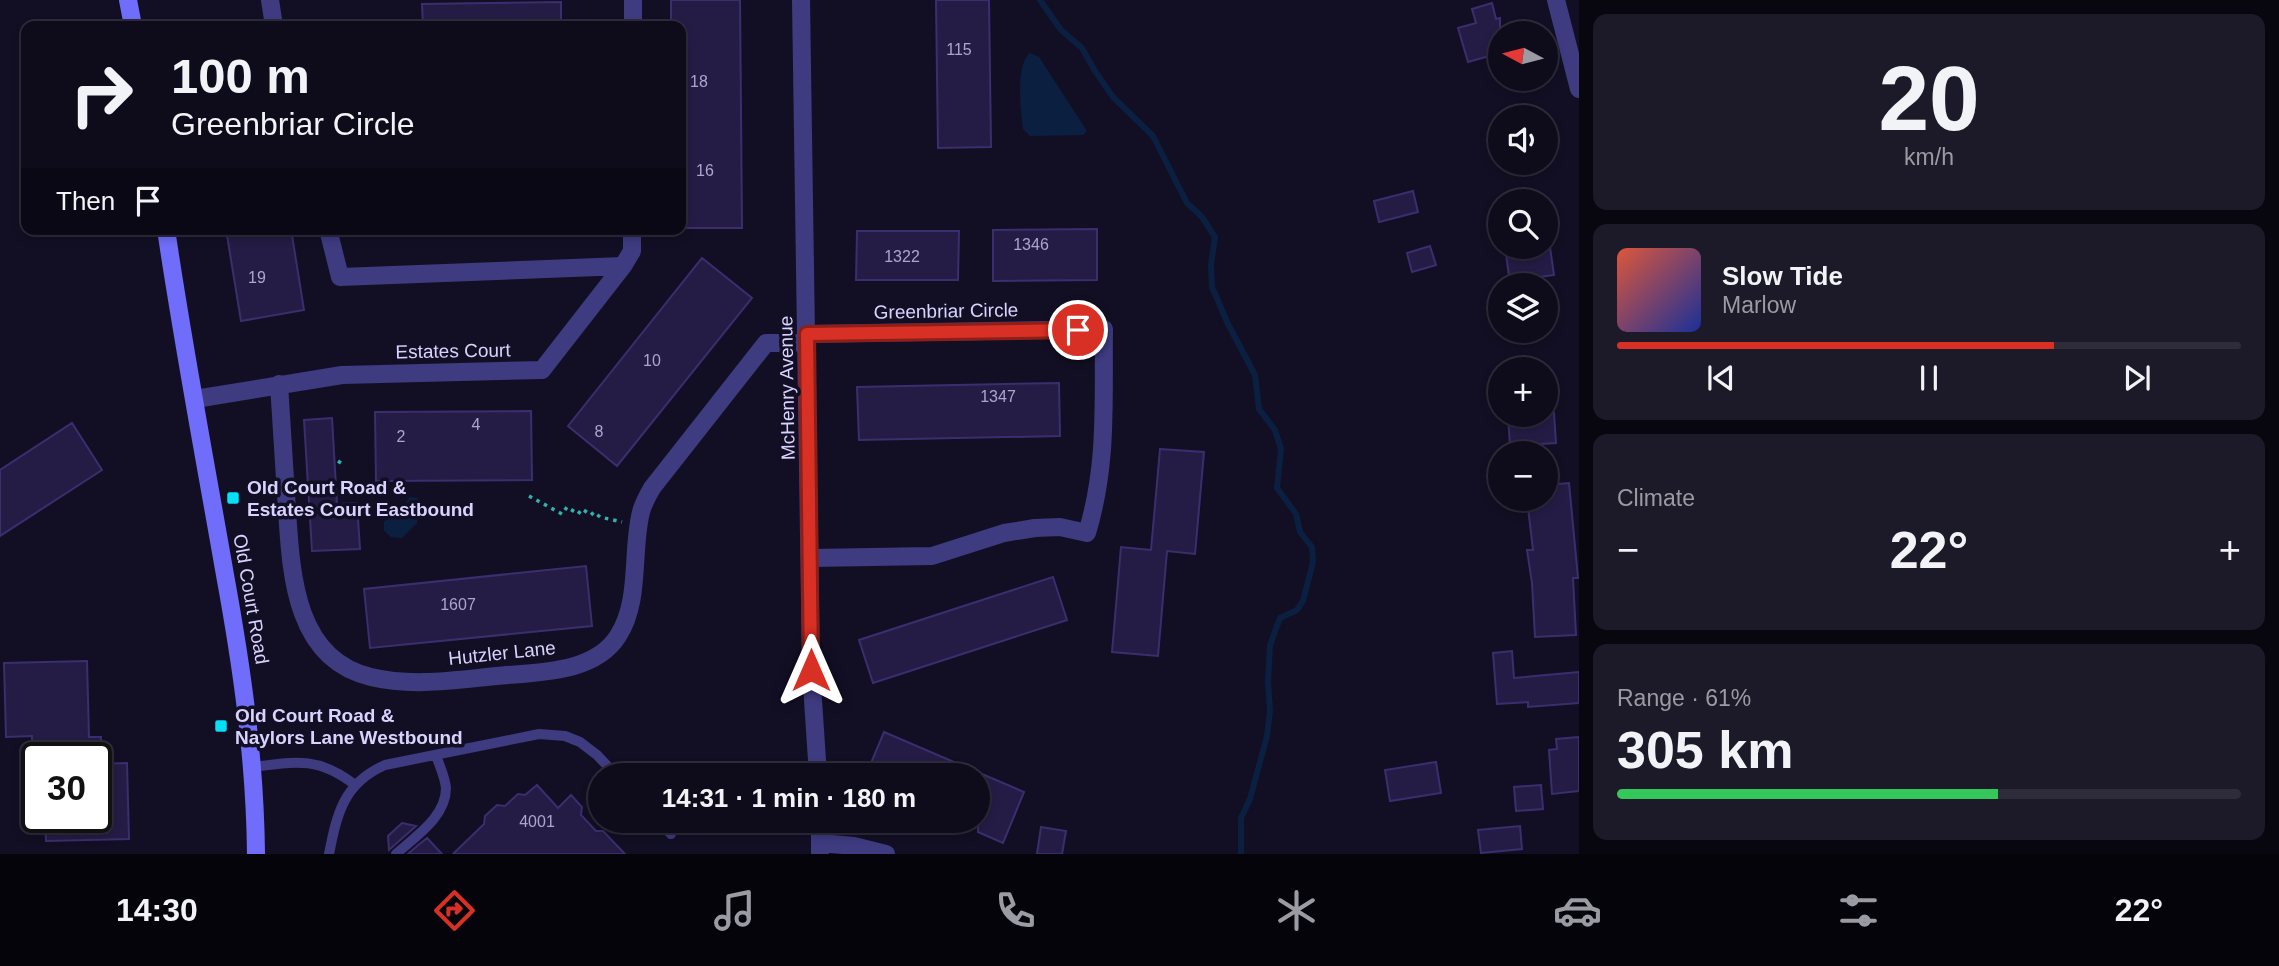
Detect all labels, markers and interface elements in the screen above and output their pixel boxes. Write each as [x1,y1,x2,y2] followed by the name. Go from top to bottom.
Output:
[1488,21,1558,91] north arrow
[1488,21,1558,511] map controls
[946,41,972,58] house number: 115
[1878,48,1980,149] text: 20
[56,49,147,140] icon: right
[171,49,310,103] text: 100 m
[690,73,708,90] house number: 18
[1488,105,1558,175] button: sound
[171,106,415,142] text: Greenbriar Circle
[1904,144,1954,170] text: km/h
[696,162,714,179] house number: 16
[129,182,167,220] icon: arrive
[56,186,115,216] text: Then
[1488,189,1558,259] button: search
[1013,236,1049,253] house number: 1346
[884,248,920,265] house number: 1322
[1722,261,1843,291] text: Slow Tide
[248,269,266,286] house number: 19
[1488,273,1558,343] button: layers
[1722,292,1796,318] text: Marlow
[873,299,1019,323] street label: Greenbriar Circle
[1048,300,1108,360] pin
[1059,311,1097,349] icon: arrive
[775,316,799,460] street label: McHenry Avenue
[395,339,511,363] street label: Estates Court
[643,352,661,369] house number: 10
[1488,357,1558,427] button: +
[1702,359,1740,397] icon: previous
[1910,359,1948,397] icon: pause
[2118,359,2156,397] icon: next
[980,388,1016,405] house number: 1347
[472,416,481,433] house number: 4
[595,423,604,440] house number: 8
[397,428,406,445] house number: 2
[1488,441,1558,511] button: −
[247,477,474,520] place label: Old Court Road & Estates Court Eastbound
[1617,485,1695,511] text: Climate
[225,490,241,506] marker: Old Court Road & Estates Court Eastbound
[1890,521,1968,579] text: 22°
[1617,529,1639,571] text: −
[2219,529,2241,571] text: +
[229,532,273,666] street label: Old Court Road
[440,596,476,613] house number: 1607
[774,633,848,707] position arrow
[447,637,557,669] street label: Hutzler Lane
[1617,685,1751,711] text: Range · 61%
[235,705,463,748] place label: Old Court Road & Naylors Lane Westbound
[213,718,229,734] marker: Old Court Road & Naylors Lane Westbound
[1617,721,1793,779] text: 305 km
[21,742,112,833] speed limit sign: 30
[662,783,916,813] text: 14:31 · 1 min · 180 m
[519,813,555,830] house number: 4001
[430,886,479,935] icon: directions
[710,886,759,935] icon: music
[991,886,1040,935] icon: phone
[1272,886,1321,935] icon: climate
[1553,886,1602,935] icon: car
[1834,886,1883,935] icon: filters
[116,892,198,928] text: 14:30
[2115,892,2163,928] text: 22°

